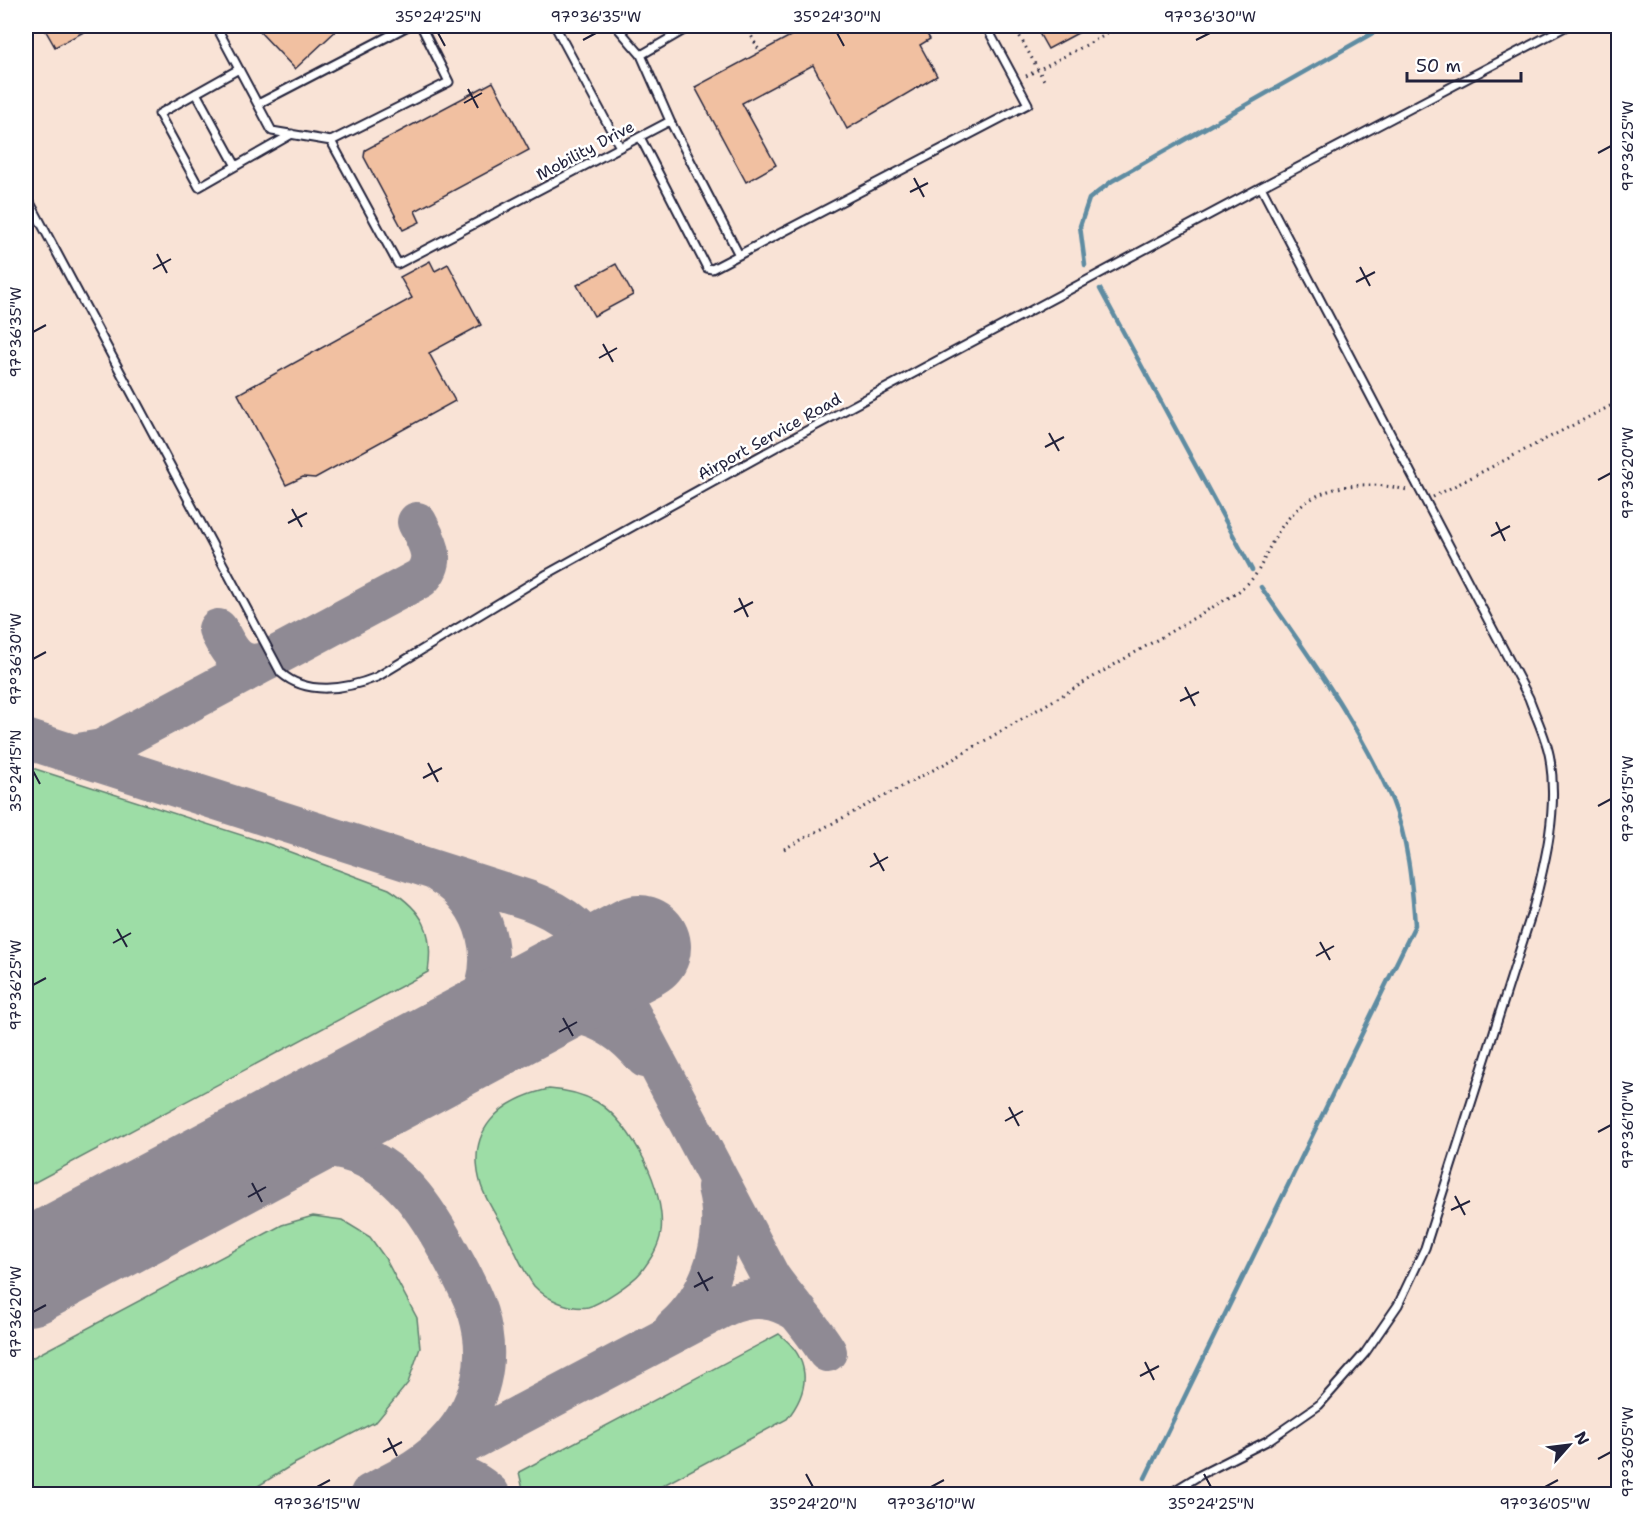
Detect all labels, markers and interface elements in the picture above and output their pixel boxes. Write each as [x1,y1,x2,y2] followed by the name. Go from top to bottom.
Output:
[395,7,481,27] text: 35°24'25"N
[551,7,641,27] text: 97°36'35"W
[793,7,881,27] text: 35°24'30"N
[1164,7,1256,27] text: 97°36'30"W
[1407,45,1521,83] scale bar
[1416,54,1461,78] text: 50 m
[1618,101,1638,191] text: 97°36'25"W
[533,116,638,185] street label: Mobility Drive
[6,287,26,377] text: 97°36'35"W
[694,388,845,485] street label: Airport Service Road
[1618,427,1638,519] text: 97°36'20"W
[6,613,26,705] text: 97°36'30"W
[6,729,26,813] text: 35°24'15"N
[1618,755,1638,843] text: 97°36'15"W
[6,940,26,1030] text: 97°36'25"W
[1618,1081,1638,1169] text: 97°36'10"W
[6,1266,26,1358] text: 97°36'20"W
[1618,1406,1638,1498] text: 97°36'05"W
[1539,1415,1599,1475] north arrow
[1570,1428,1594,1449] text: N
[273,1494,361,1514] text: 97°36'15"W
[769,1494,857,1514] text: 35°24'20"N
[887,1494,975,1514] text: 97°36'10"W
[1168,1494,1254,1514] text: 35°24'25"N
[1499,1494,1591,1514] text: 97°36'05"W

